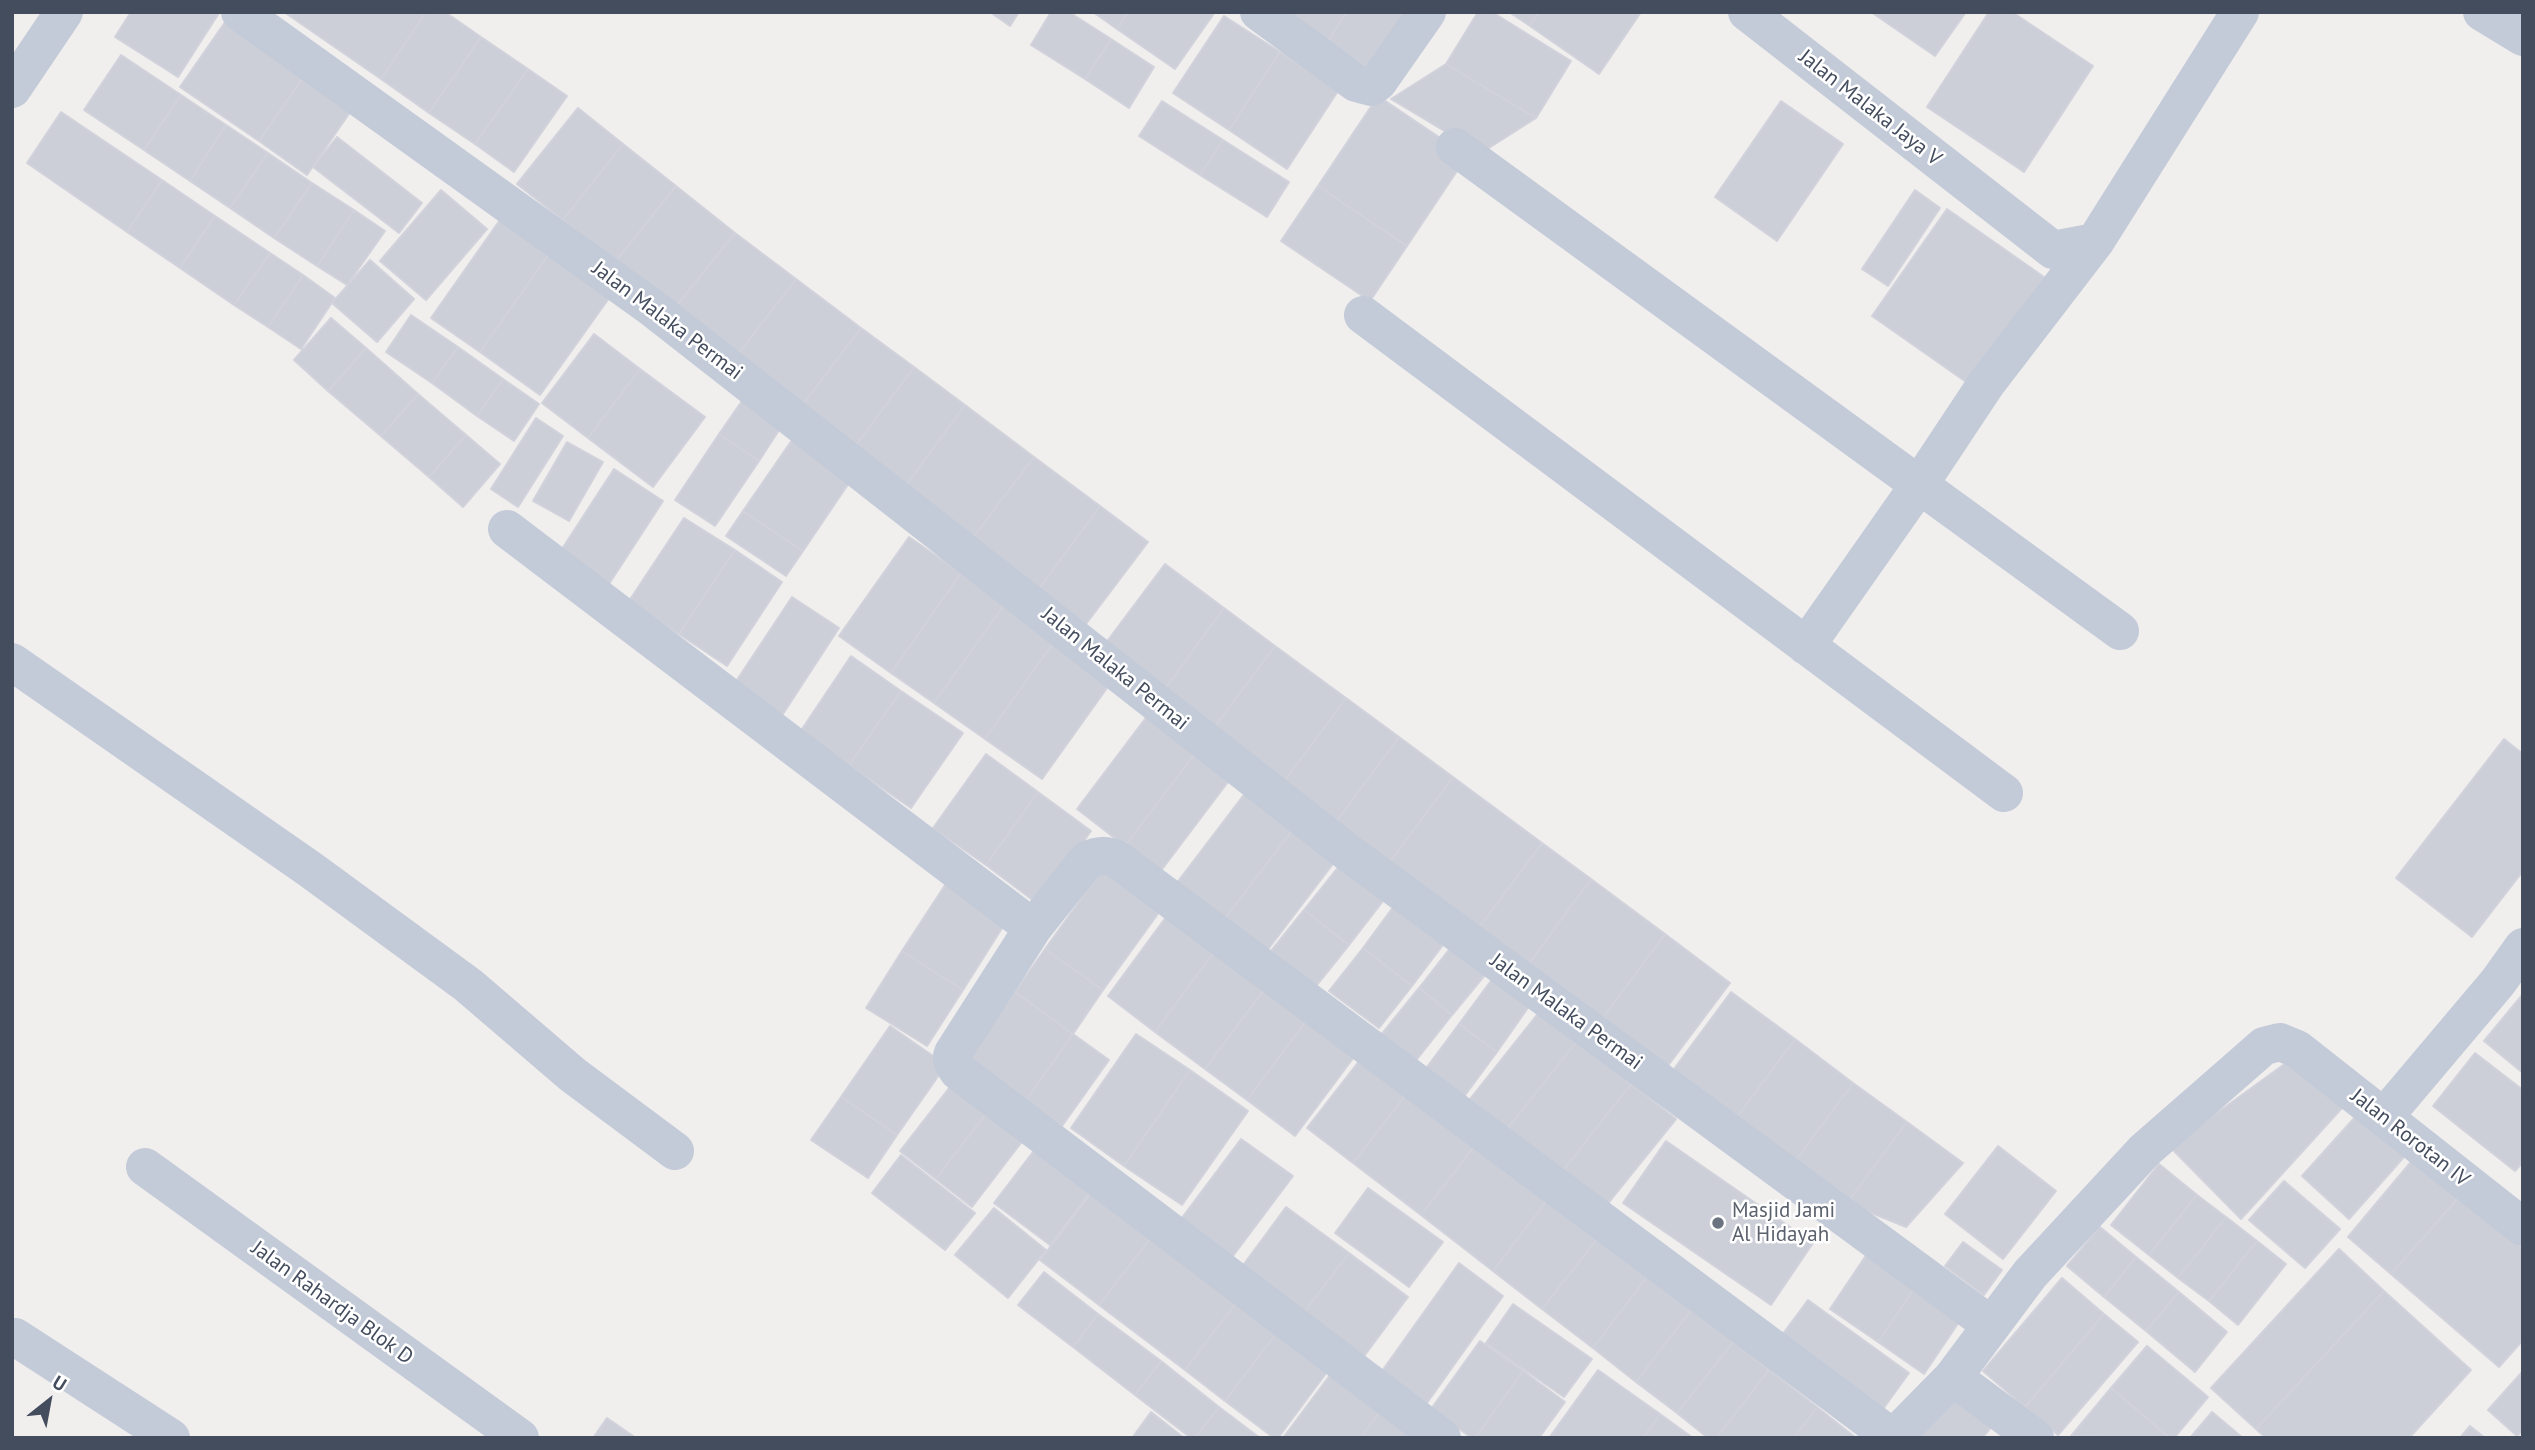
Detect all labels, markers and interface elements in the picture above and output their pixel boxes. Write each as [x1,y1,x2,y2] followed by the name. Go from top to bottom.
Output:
[1794,44,1946,172] street label: Jalan Malaka Jaya V
[587,256,747,386] street label: Jalan Malaka Permai
[1036,602,1194,736] street label: Jalan Malaka Permai
[1485,948,1647,1076] street label: Jalan Malaka Permai
[2346,1084,2474,1192] street label: Jalan Rorotan IV
[1732,1198,1835,1248] place label: Masjid Jami Al Hidayah
[1710,1215,1726,1231] marker: Masjid Jami Al Hidayah
[246,1236,418,1370] street label: Jalan Rahardja Blok D
[14,1366,84,1436] north arrow
[49,1370,71,1396] text: U

